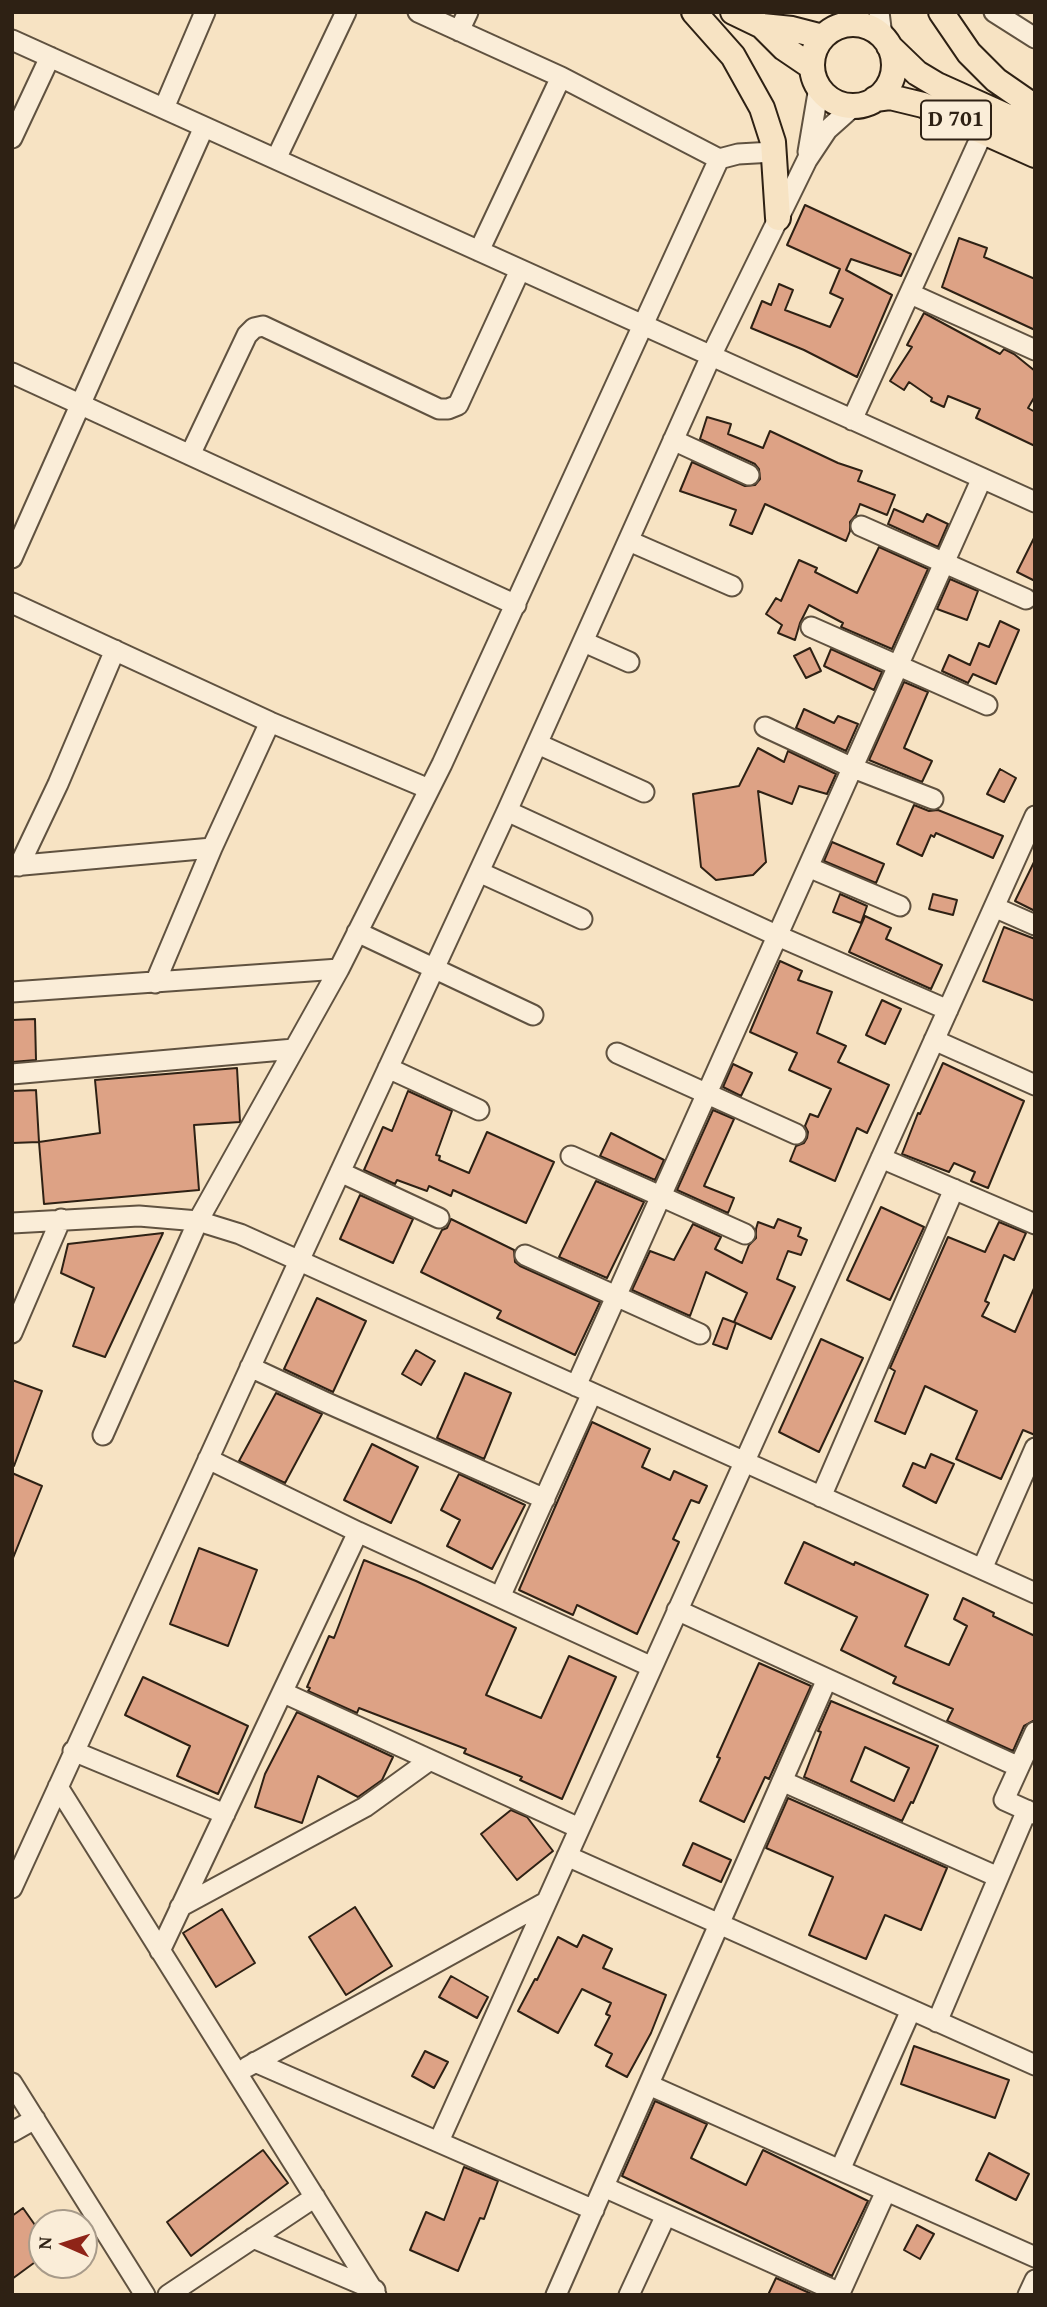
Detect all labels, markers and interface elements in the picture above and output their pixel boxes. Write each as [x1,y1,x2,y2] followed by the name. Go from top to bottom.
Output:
[921,100,991,140] road number: D 701
[28,2209,98,2279] north arrow
[30,2236,58,2250] text: N

